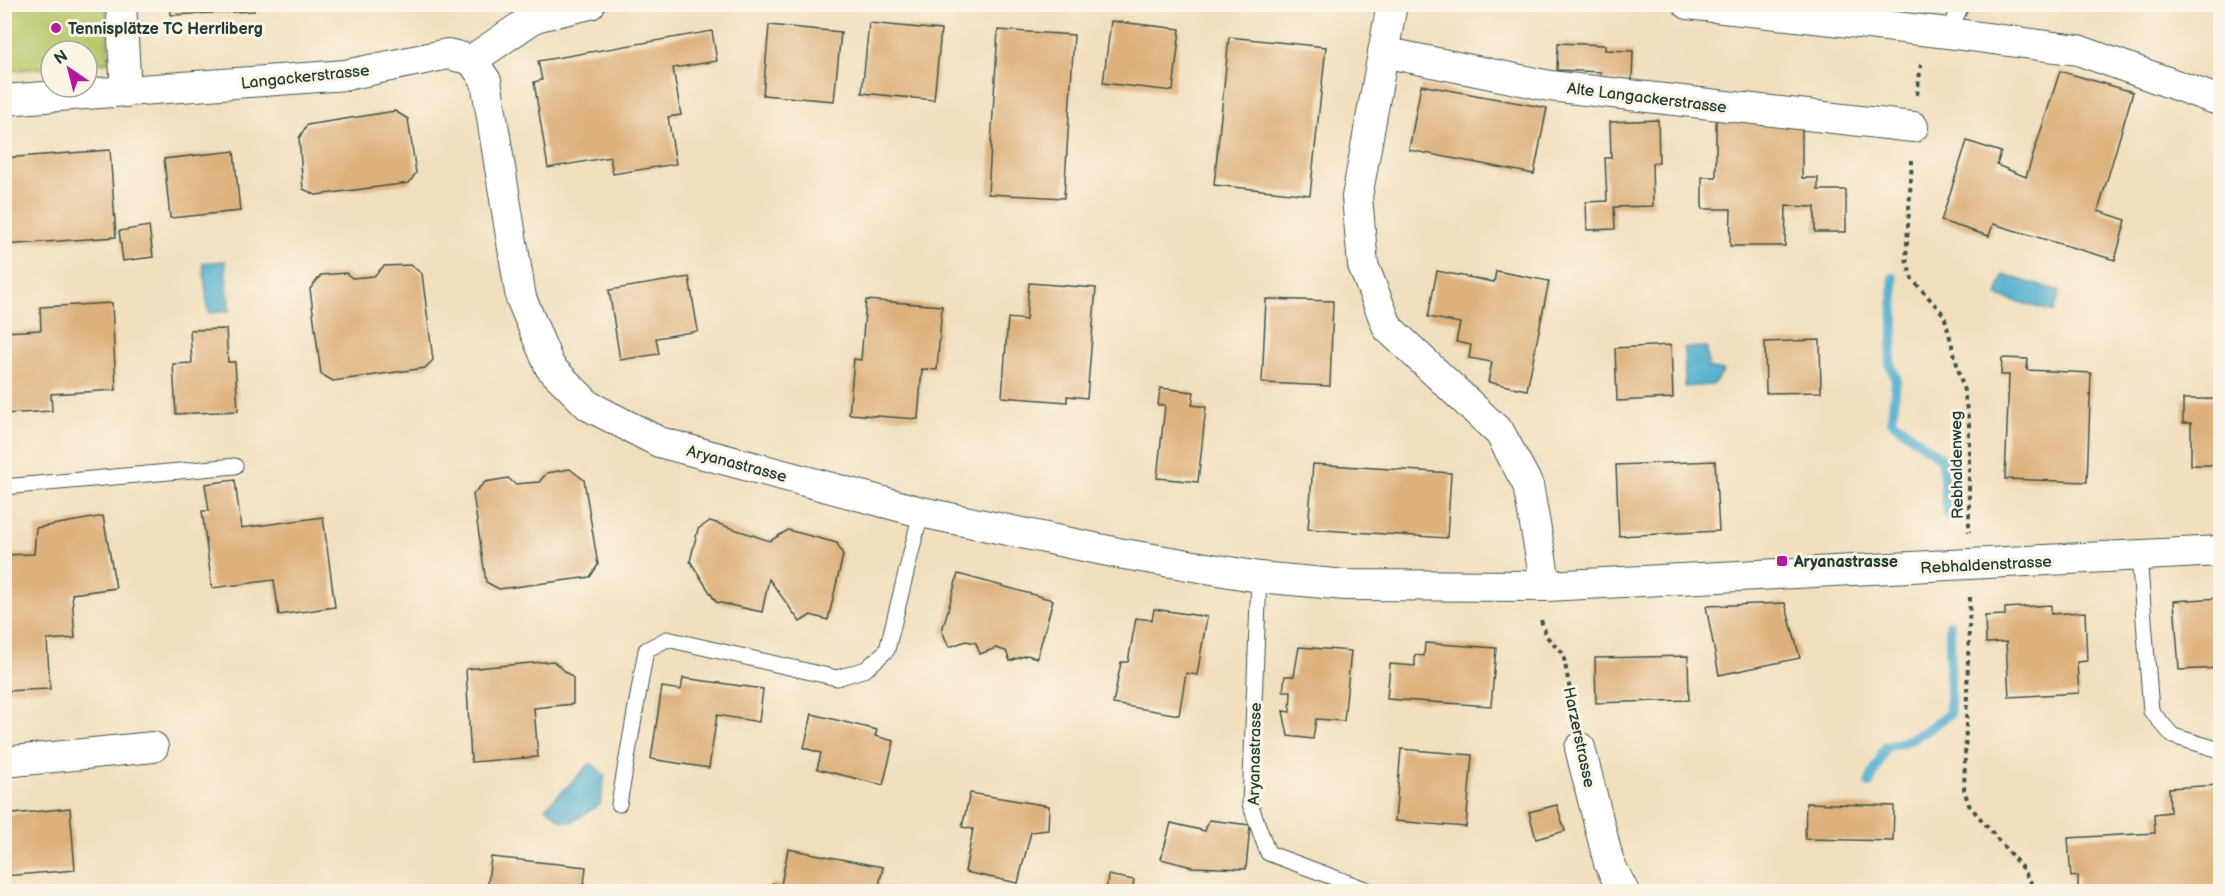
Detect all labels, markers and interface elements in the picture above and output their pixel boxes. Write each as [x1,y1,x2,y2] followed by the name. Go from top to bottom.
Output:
[68,20,263,39] place label: Tennisplätze TC Herrliberg
[49,21,63,35] marker: Tennisplätze TC Herrliberg
[39,39,99,99] north arrow
[51,47,72,69] text: N
[240,61,371,94] street label: Langackerstrasse
[1566,79,1728,118] street label: Alte Langackerstrasse
[1947,411,1968,519] street label: Rebhaldenweg
[684,442,789,487] street label: Aryanastrasse
[1793,553,1898,572] place label: Aryanastrasse
[1920,553,2053,578] street label: Rebhaldenstrasse
[1775,554,1789,568] marker: Aryanastrasse
[1559,685,1599,790] street label: Harzerstrasse
[1245,702,1266,806] street label: Aryanastrasse

